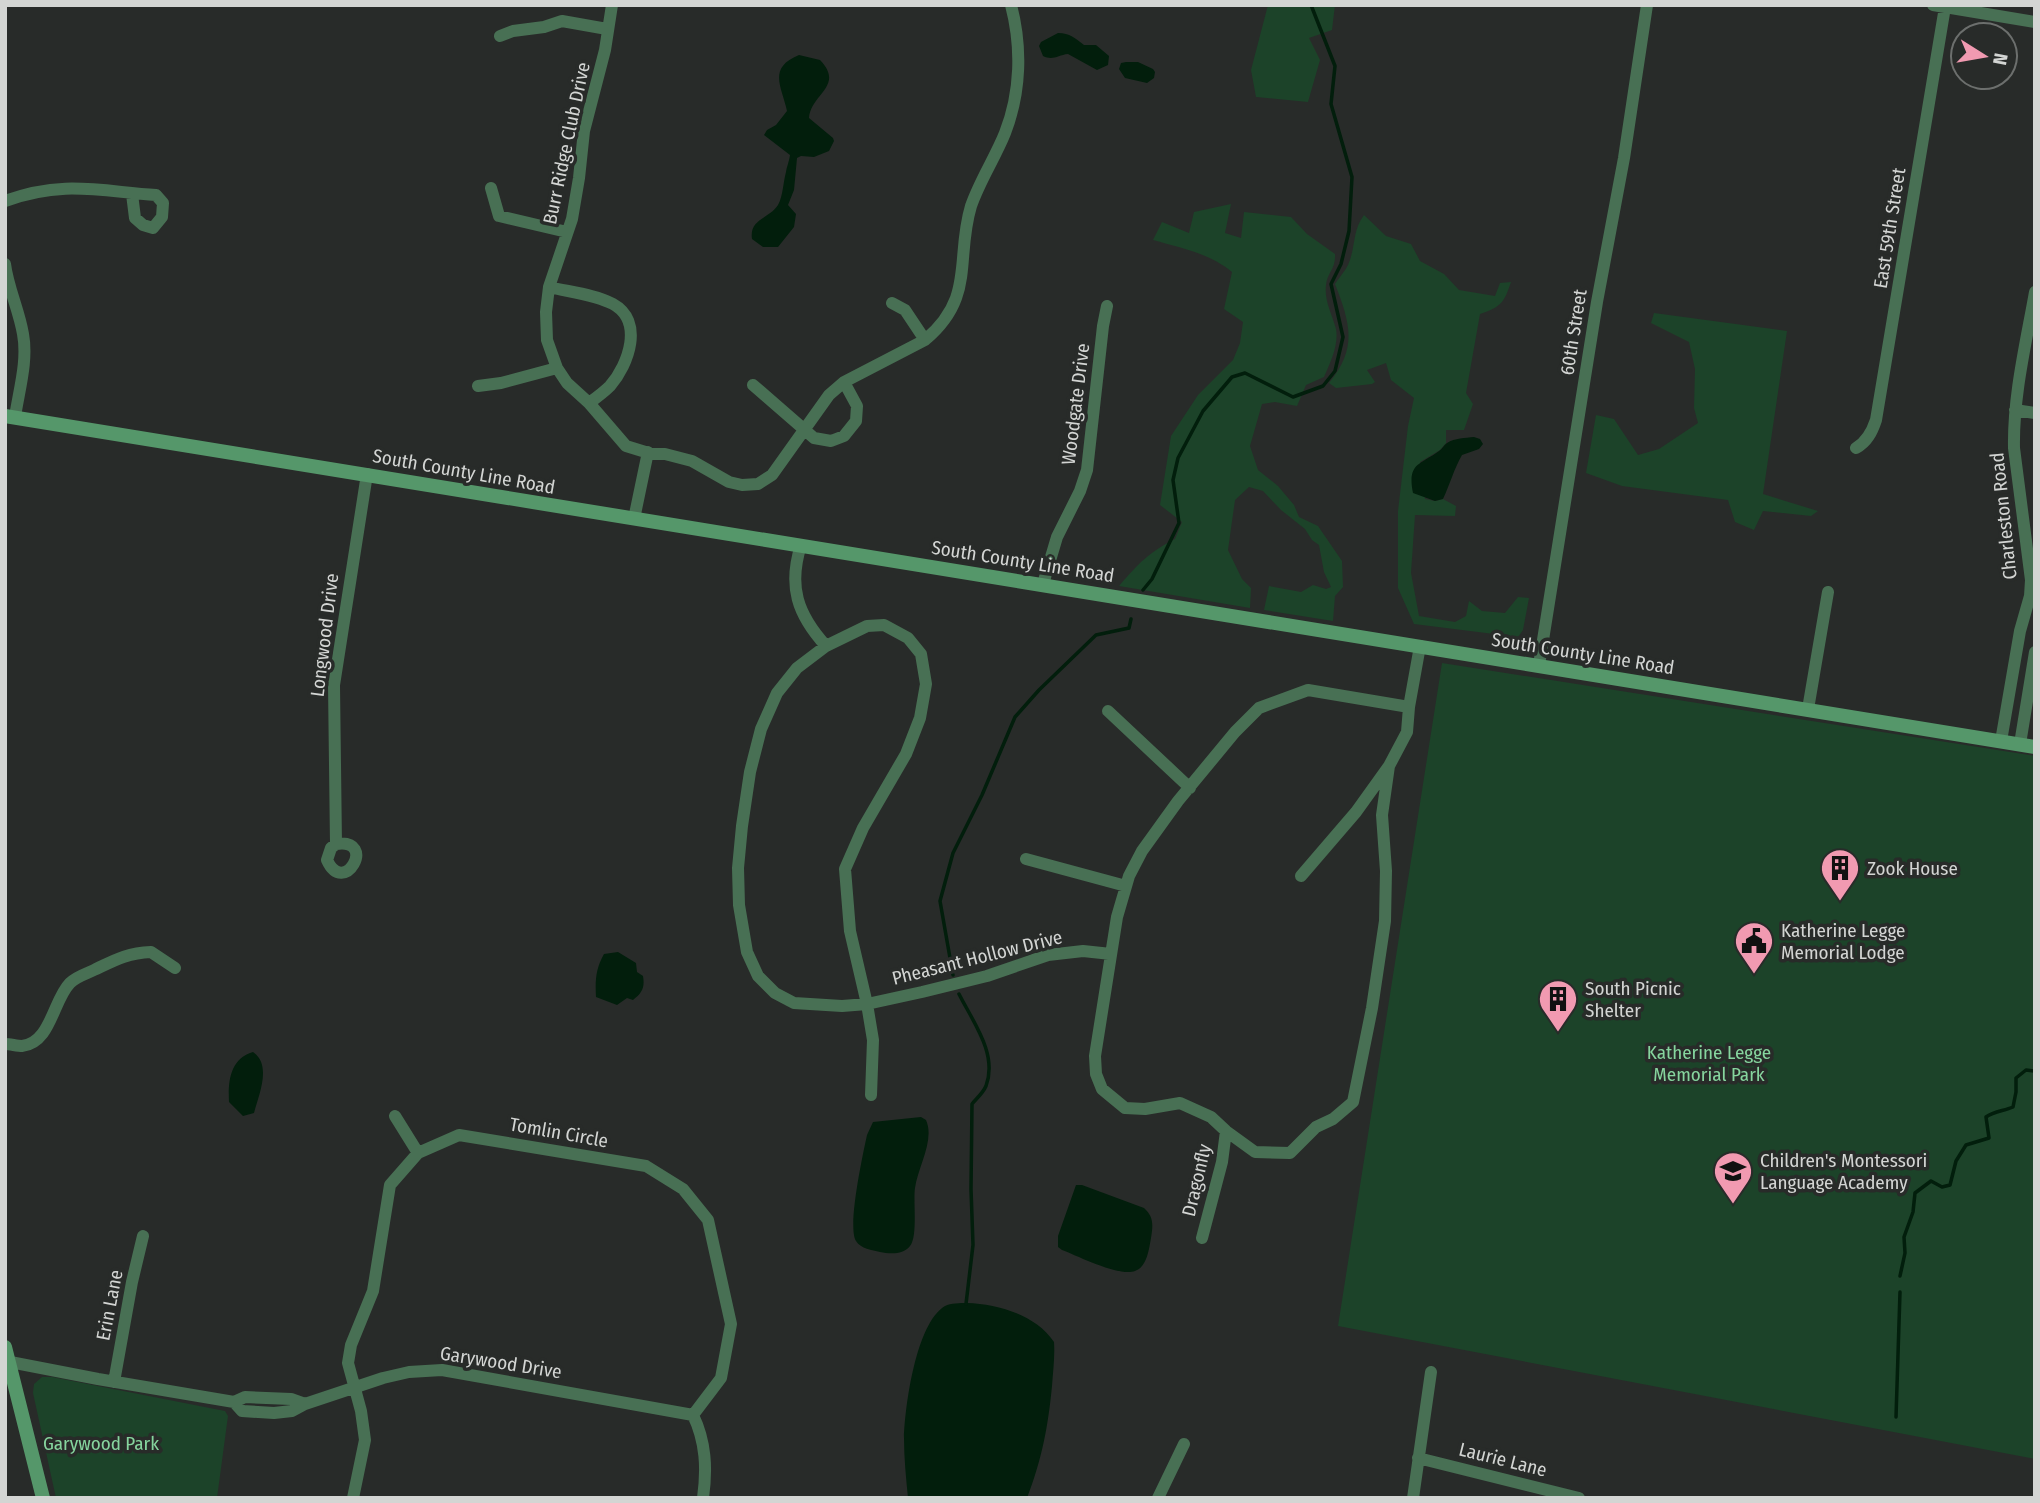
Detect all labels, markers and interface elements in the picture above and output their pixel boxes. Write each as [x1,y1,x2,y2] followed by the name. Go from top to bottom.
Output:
[1949,21,2019,91] north arrow
[1988,51,2013,67] text: N
[538,60,595,226] street label: Burr Ridge Club Drive
[1869,165,1910,290] street label: East 59th Street
[1555,287,1592,377] street label: 60th Street
[1057,342,1094,466] street label: Woodgate Drive
[371,444,557,499] street label: South County Line Road
[1985,451,2022,581] street label: Charleston Road
[930,536,1116,587] street label: South County Line Road
[306,572,343,698] street label: Longwood Drive
[1490,628,1676,679] street label: South County Line Road
[1819,847,1861,902] building icon: Zook House
[1867,857,1958,880] place label: Zook House
[1781,919,1905,964] place label: Katherine Legge Memorial Lodge
[1733,920,1775,975] public building icon: Katherine Legge Memorial Lodge
[890,925,1065,990] street label: Pheasant Hollow Drive
[1585,977,1681,1022] place label: South Picnic Shelter
[1537,978,1579,1033] building icon: South Picnic Shelter
[1647,1041,1771,1086] park label: Katherine Legge Memorial Park
[508,1113,610,1152] street label: Tomlin Circle
[1177,1141,1216,1219] street label: Dragonfly
[1760,1149,1927,1194] place label: Children's Montessori Language Academy
[1712,1150,1754,1205] school or university icon: Children's Montessori Language Academy
[91,1268,128,1342] street label: Erin Lane
[439,1342,563,1383] street label: Garywood Drive
[43,1432,159,1455] park label: Garywood Park
[1457,1437,1549,1482] street label: Laurie Lane

